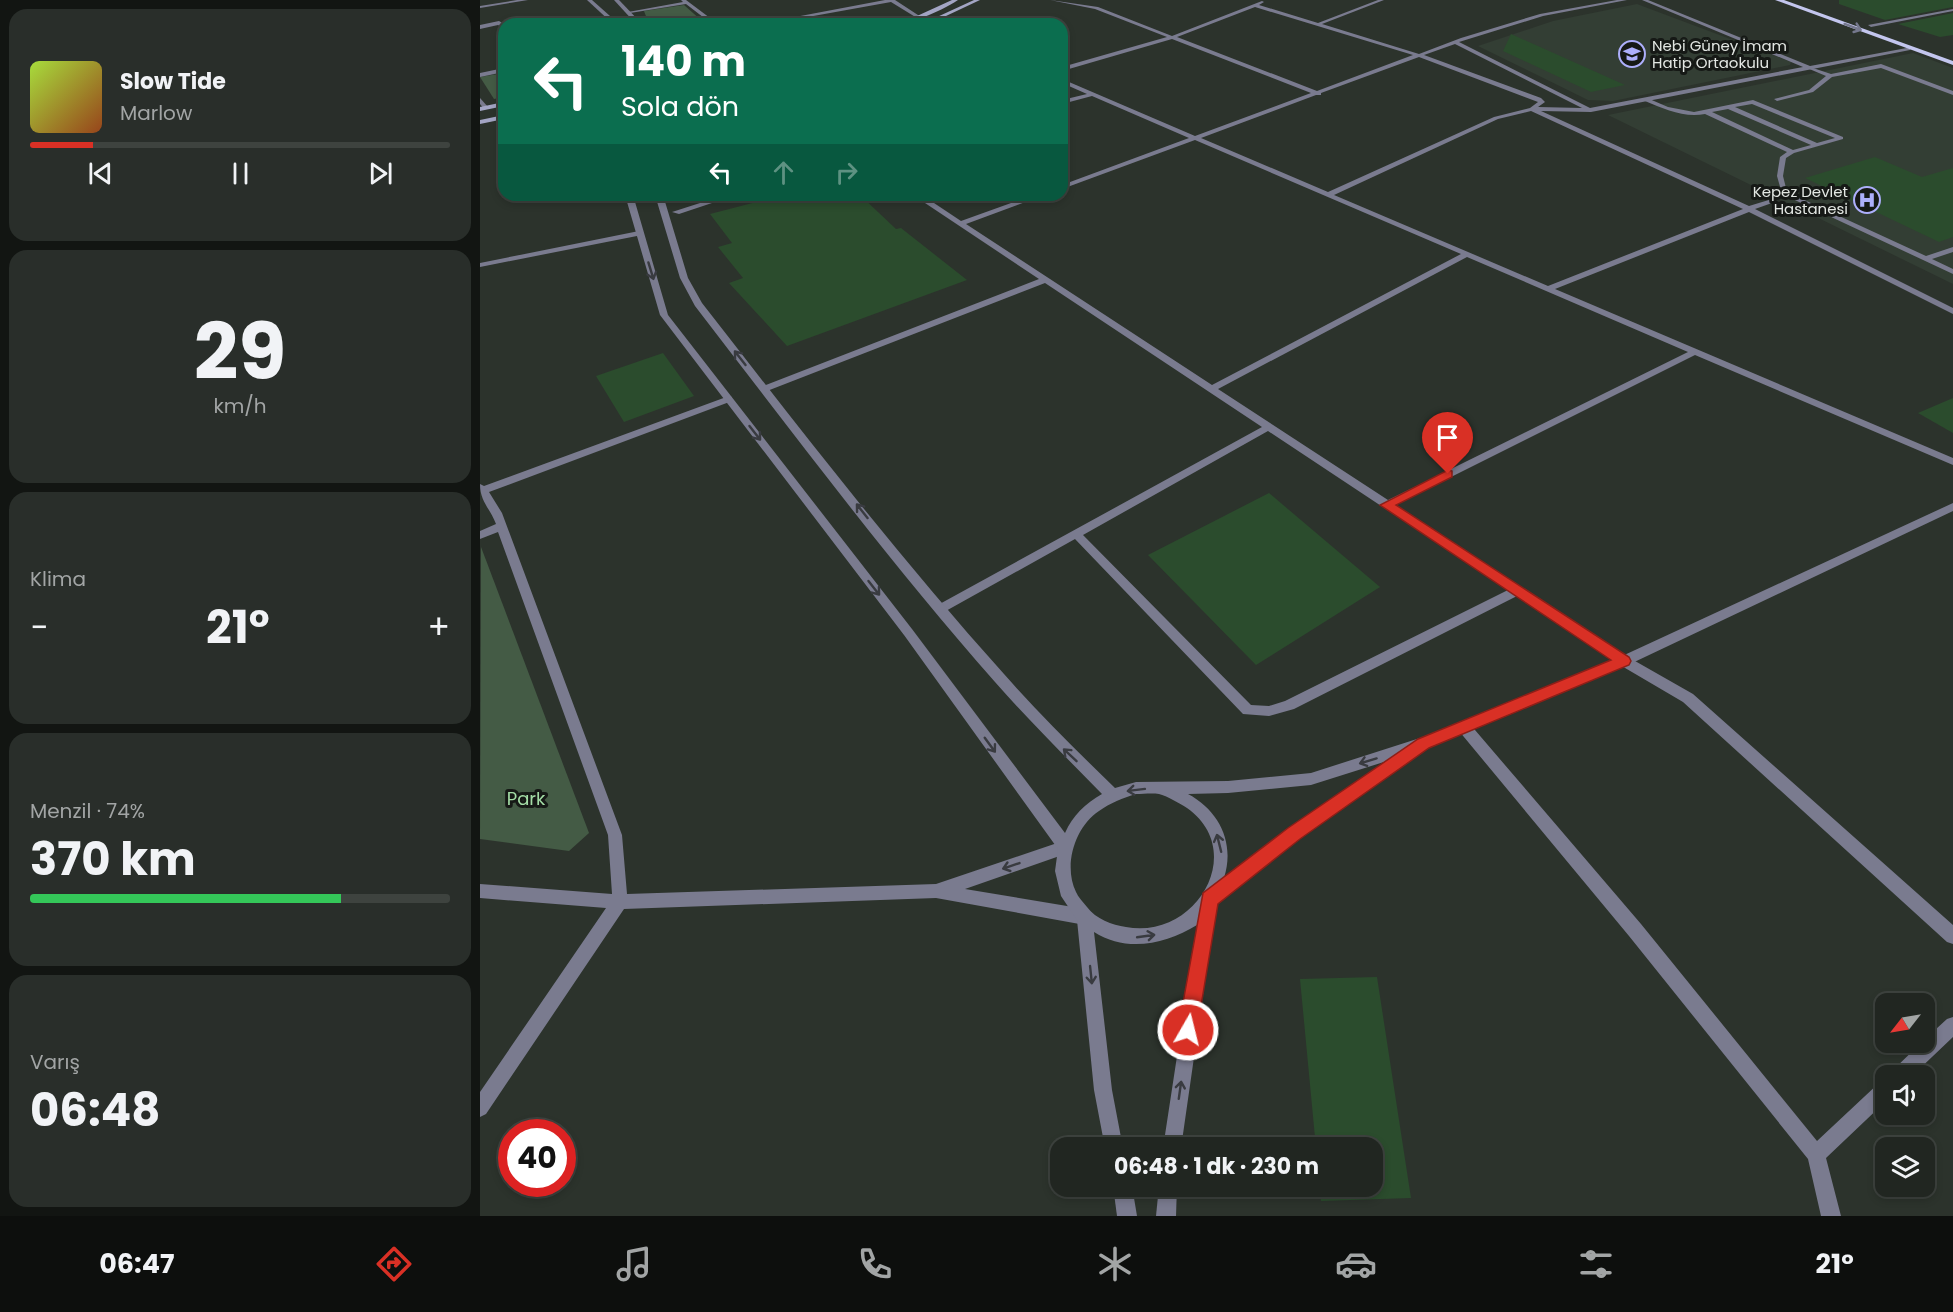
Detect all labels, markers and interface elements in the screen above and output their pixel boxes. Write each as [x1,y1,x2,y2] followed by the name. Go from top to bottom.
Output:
[1843,23,1862,34] one-way arrow
[621,32,746,91] text: 140 m
[1652,35,1787,73] place label: Nebi Güney İmam Hatip Ortaokulu
[1617,39,1647,69] school or university icon: Nebi Güney İmam Hatip Ortaokulu
[522,42,600,120] icon: left
[120,66,226,97] text: Slow Tide
[621,88,739,125] text: Sola dön
[120,99,192,127] text: Marlow
[704,156,737,189] icon: left
[767,156,800,189] icon: ahead
[830,156,863,189] icon: right
[84,157,117,190] icon: previous
[224,157,257,190] icon: pause
[364,157,397,190] icon: next
[1753,181,1848,219] place label: Kepez Devlet Hastanesi
[1852,185,1882,215] hospital icon: Kepez Devlet Hastanesi
[646,261,657,280] one-way arrow
[194,297,286,406] text: 29
[734,351,747,367] one-way arrow
[213,392,267,420] text: km/h
[1422,412,1473,474] pin
[1431,421,1464,454] icon: arrive
[749,425,762,441] one-way arrow
[855,503,868,519] one-way arrow
[30,565,86,593] text: Klima
[867,580,880,596] one-way arrow
[206,596,270,659] text: 21°
[30,604,48,651] text: −
[427,604,450,651] text: +
[984,736,996,752] one-way arrow
[1063,747,1078,762] one-way arrow
[1359,756,1378,767] one-way arrow
[1127,785,1146,796] one-way arrow
[507,786,546,811] park label: Park
[30,797,145,825] text: Menzil · 74%
[30,828,196,891] text: 370 km
[1212,834,1224,853] one-way arrow
[1002,861,1021,872] one-way arrow
[1136,930,1156,941] one-way arrow
[1086,965,1097,985] one-way arrow
[1875,993,1935,1053] north arrow
[1875,993,1935,1197] map controls
[1156,998,1220,1062] position arrow
[30,1048,80,1076] text: Varış
[1875,1065,1935,1125] button: sound
[30,1079,160,1142] text: 06:48
[1174,1080,1185,1100] one-way arrow
[498,1119,576,1197] speed limit sign: 40
[1875,1137,1935,1197] button: layers
[1114,1151,1319,1182] text: 06:48 · 1 dk · 230 m
[373,1243,415,1285] icon: directions
[613,1243,655,1285] icon: music
[854,1243,896,1285] icon: phone
[1094,1243,1136,1285] icon: climate
[1335,1243,1377,1285] icon: car
[1575,1243,1617,1285] icon: filters
[99,1245,174,1282] text: 06:47
[1816,1245,1854,1282] text: 21°

